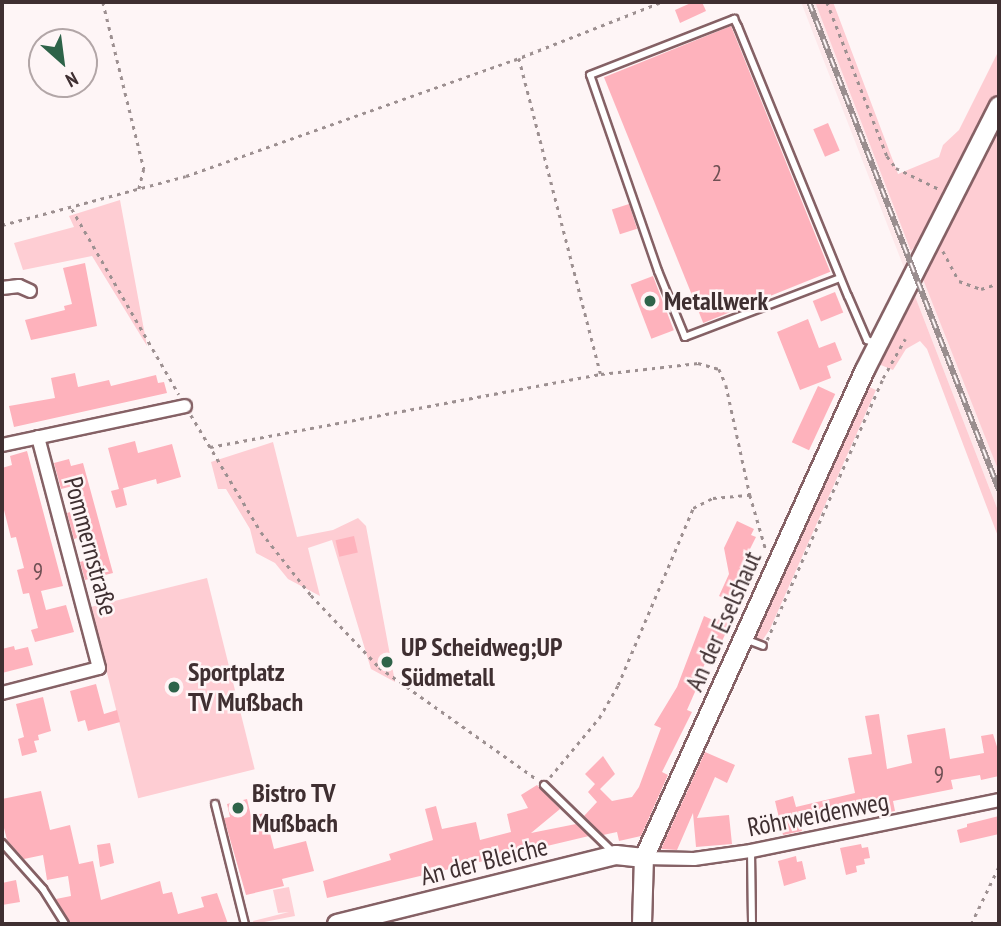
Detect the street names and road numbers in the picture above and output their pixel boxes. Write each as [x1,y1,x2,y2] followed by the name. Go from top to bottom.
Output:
[58,473,124,619] street label: Pommernstraße
[678,546,768,696] street label: An der Eselshaut
[745,785,891,843] street label: Röhrweidenweg
[417,830,551,892] street label: An der Bleiche

